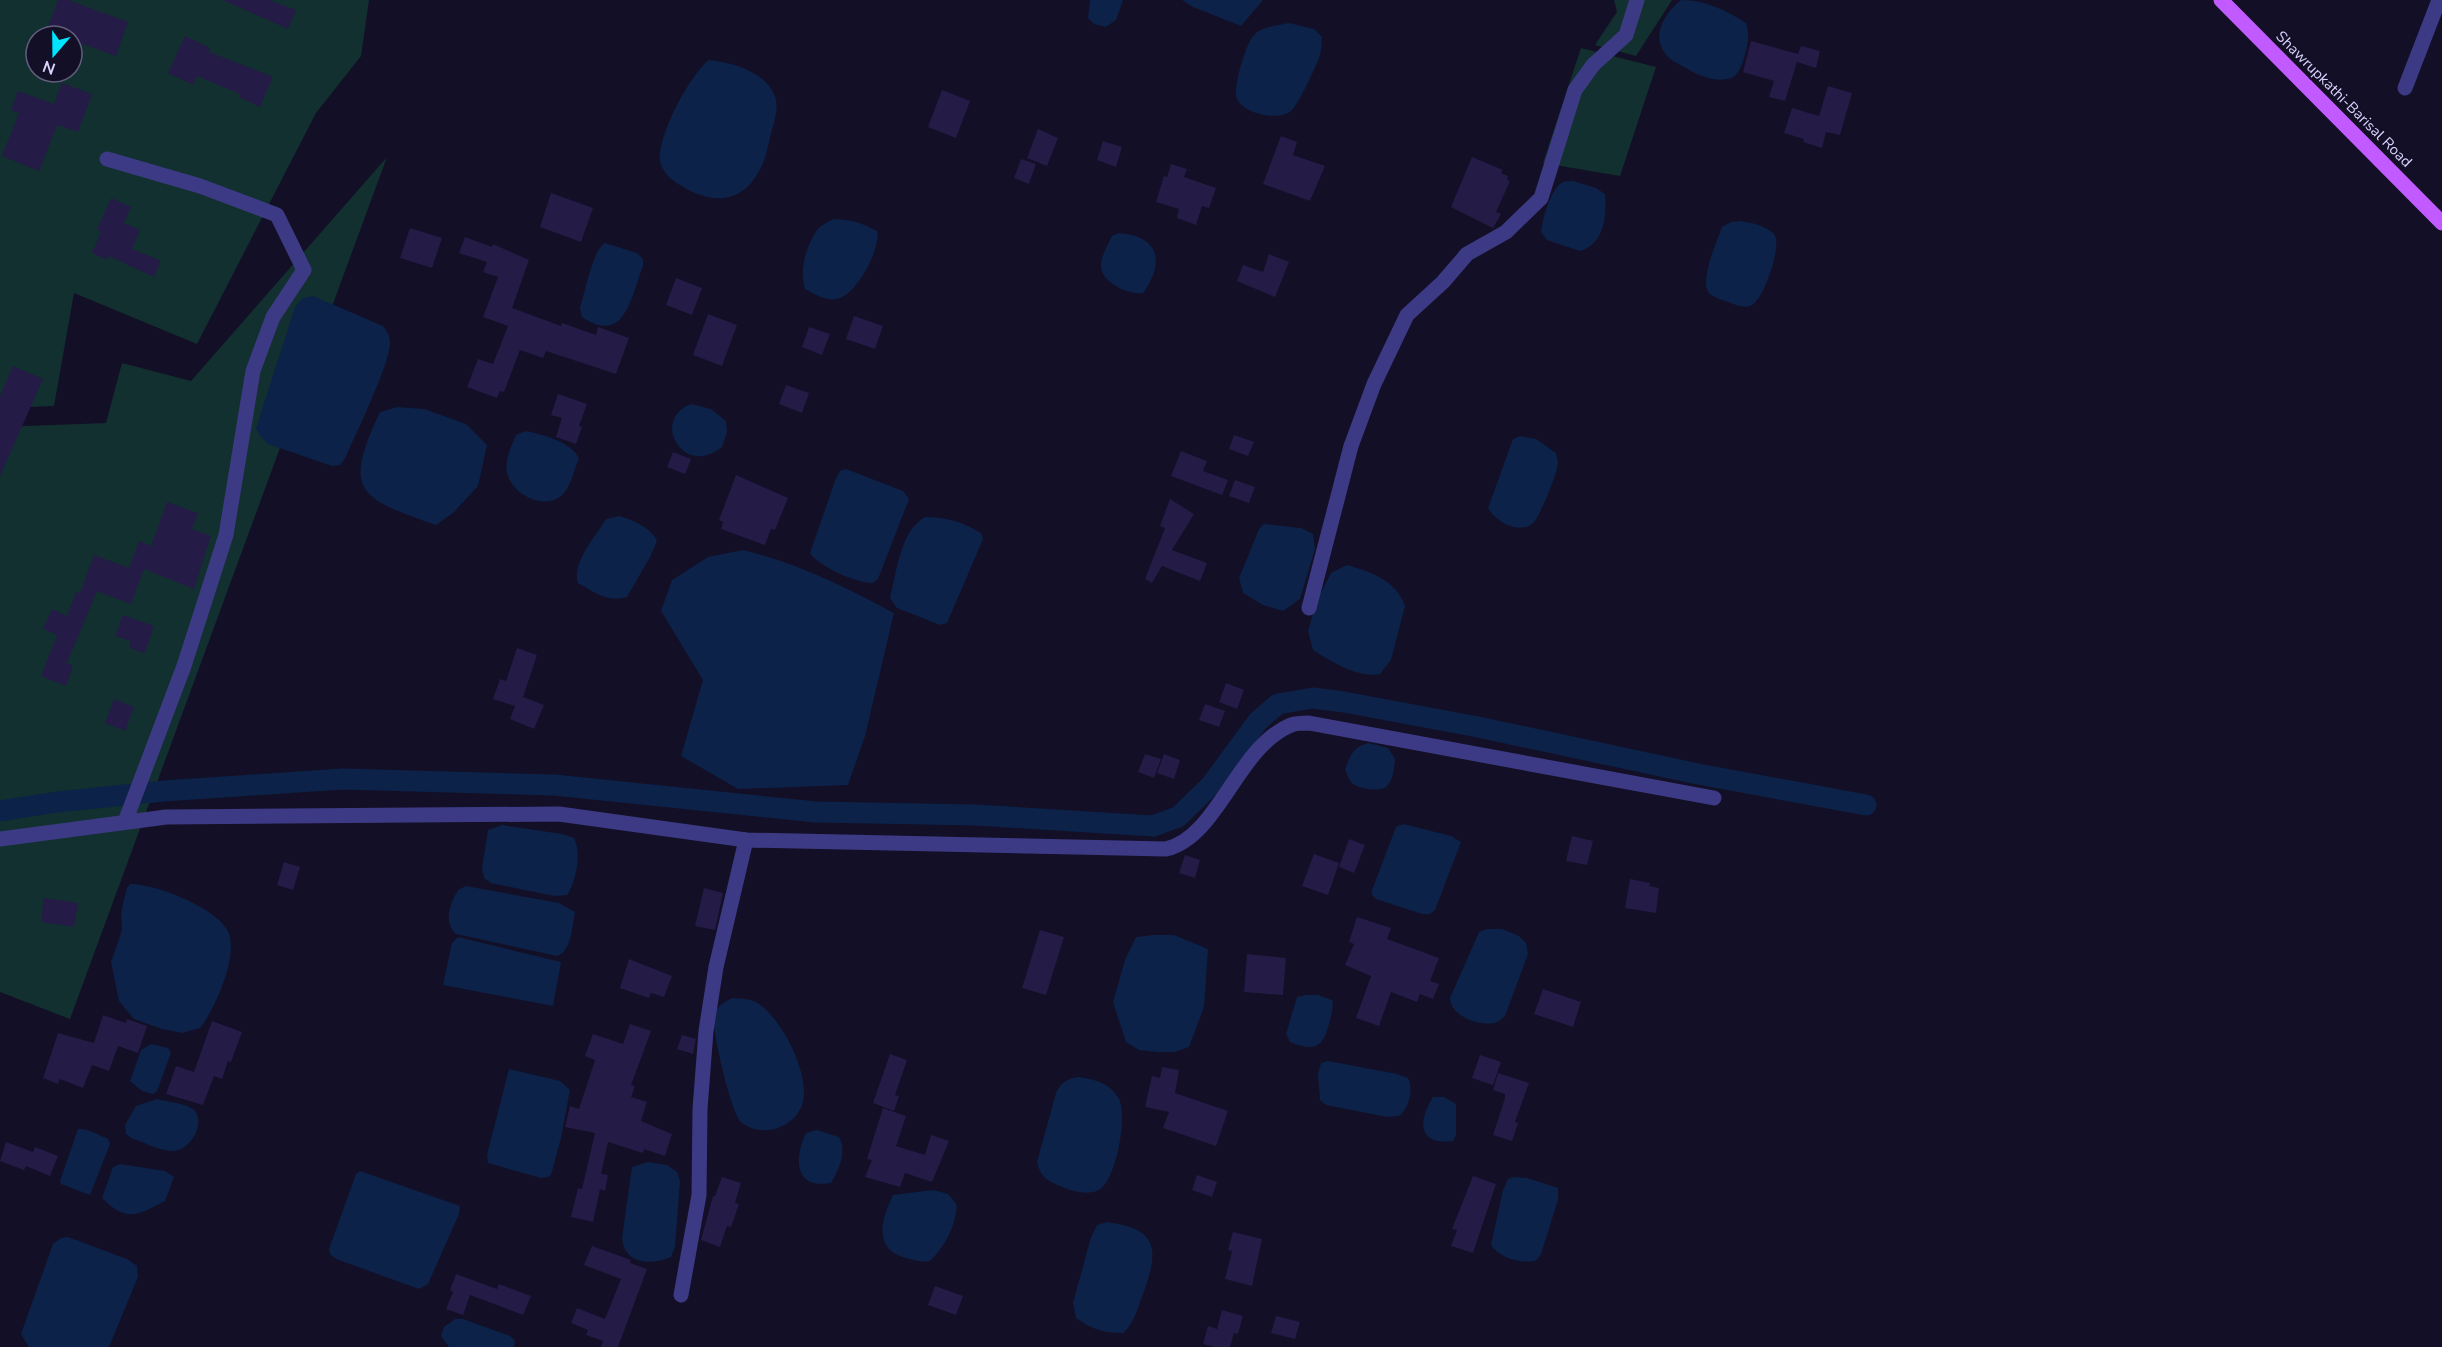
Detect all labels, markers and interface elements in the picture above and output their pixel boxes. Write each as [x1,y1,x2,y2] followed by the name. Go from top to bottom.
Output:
[24,24,84,84] north arrow
[2271,26,2417,172] street label: Shawrupkathi-Barisal Road
[40,55,59,80] text: N

